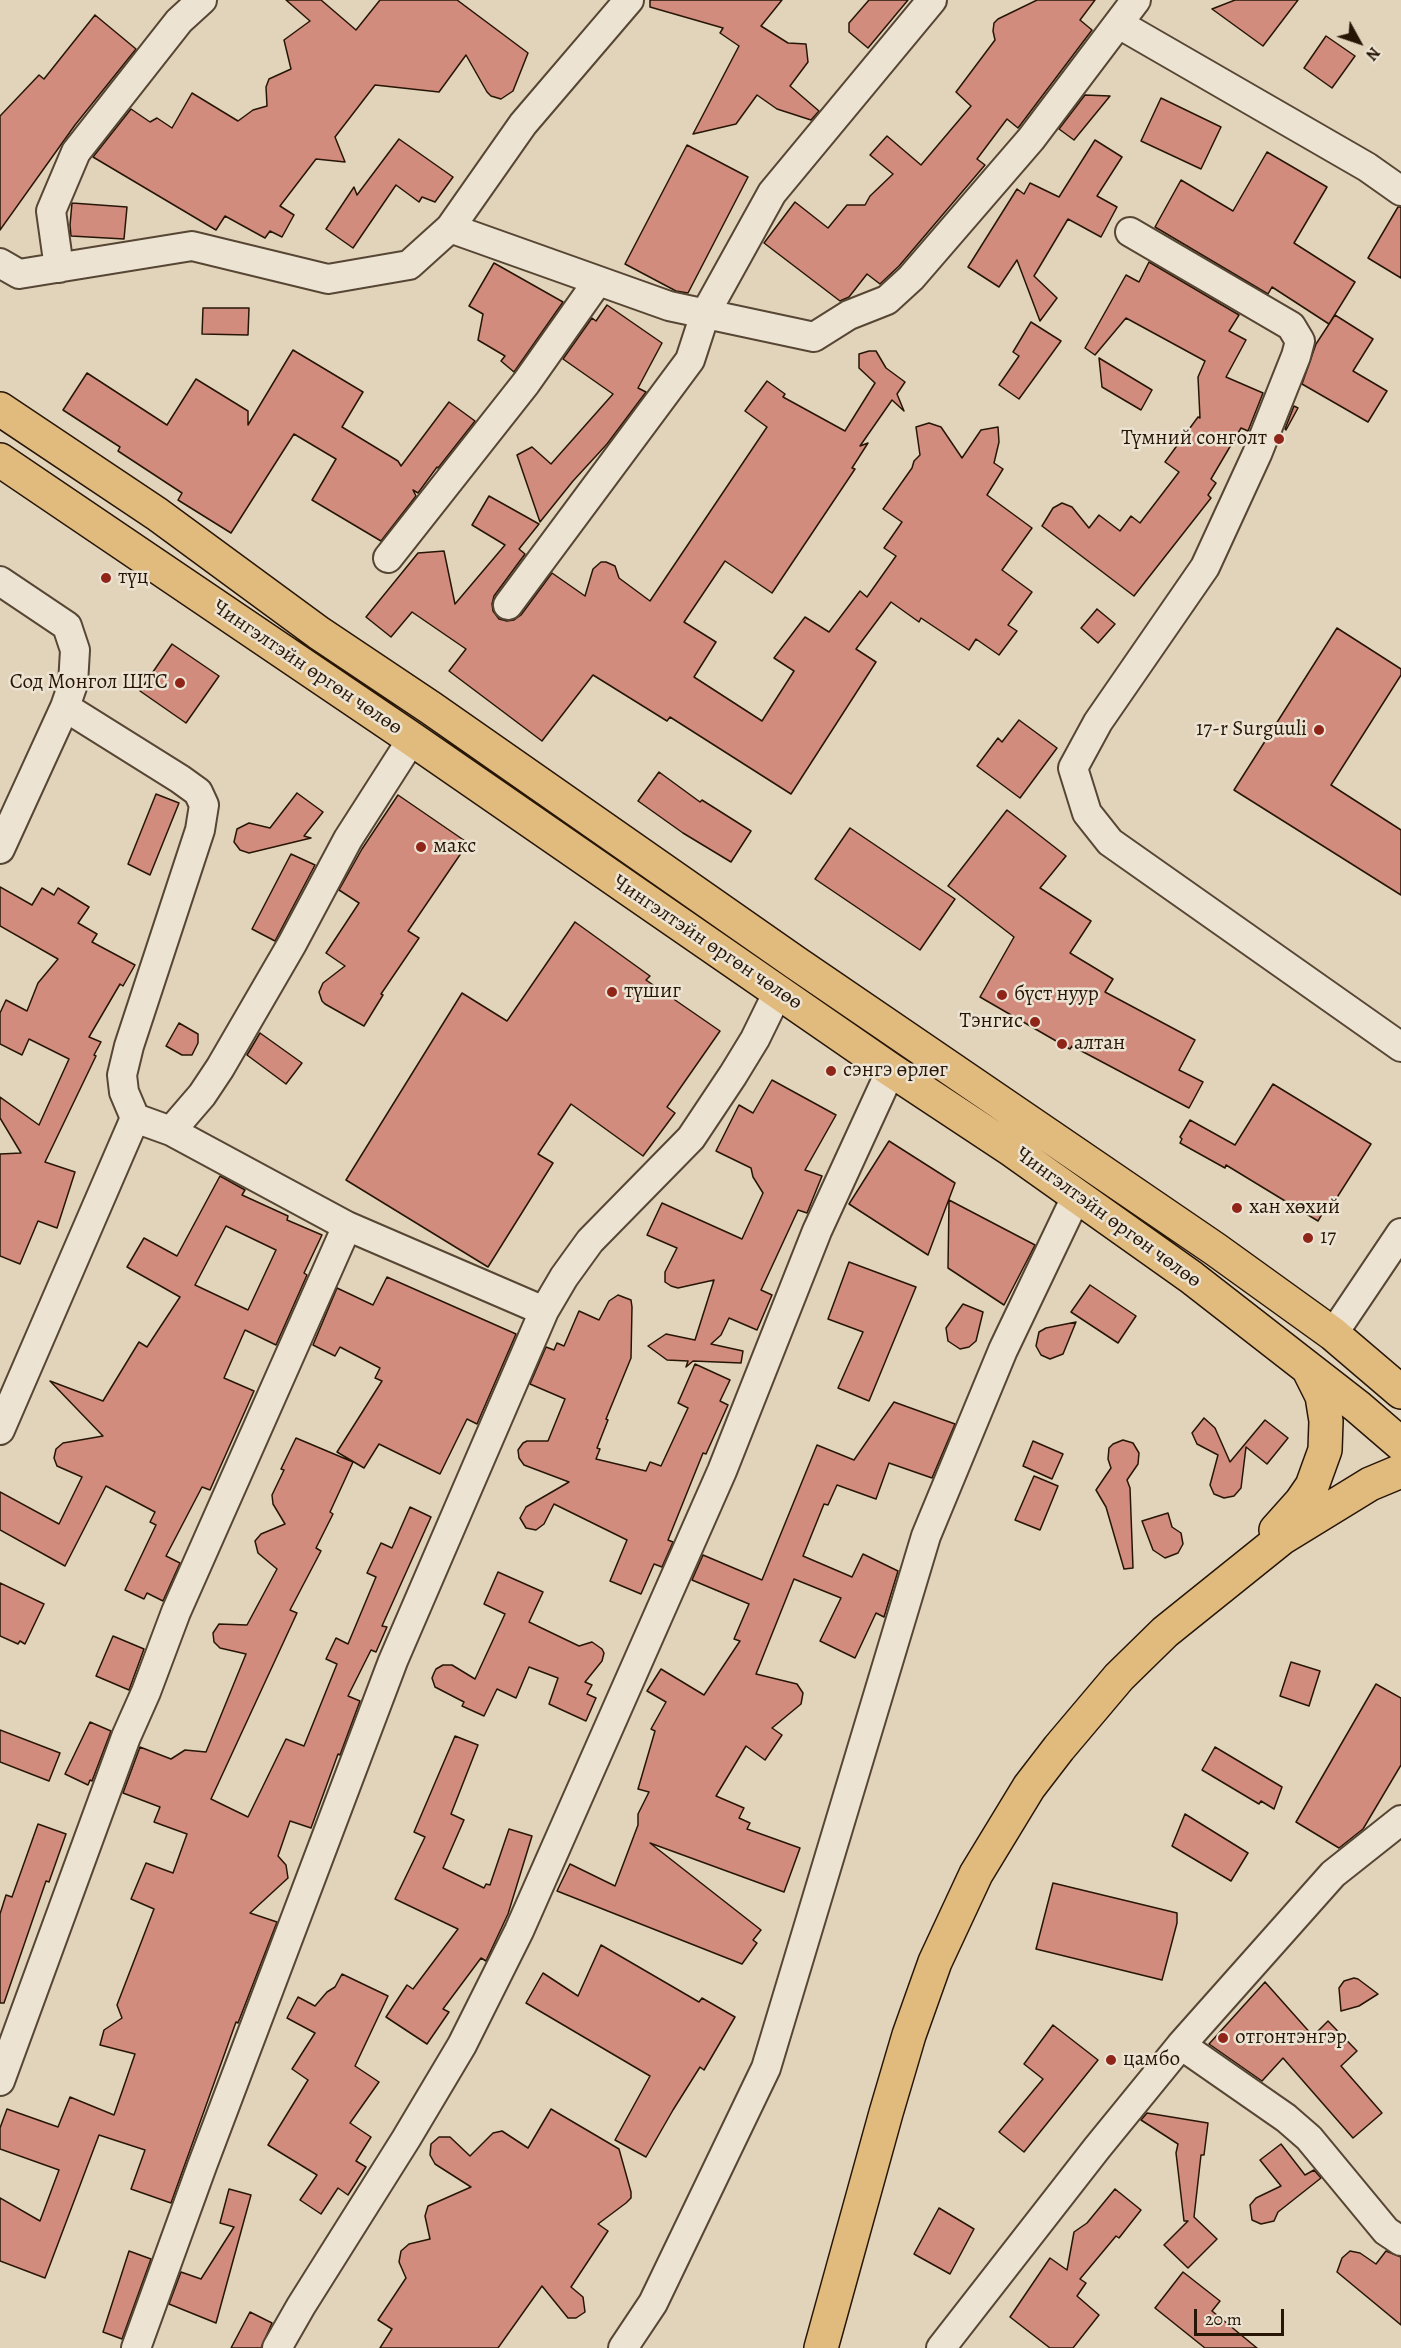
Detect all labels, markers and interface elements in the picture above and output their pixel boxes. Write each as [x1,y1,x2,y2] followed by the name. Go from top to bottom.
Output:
[1329,12,1389,72] north arrow
[1361,42,1385,65] text: N
[1121,426,1267,452] place label: Түмний сонголт
[1272,432,1286,446] marker: Түмний сонголт
[118,565,149,591] place label: түц
[99,571,113,585] marker: түц
[207,595,407,741] street label: Чингэлтэйн өргөн чөлөө
[10,670,168,696] place label: Сод Монгол ШТС
[173,676,187,690] marker: Сод Монгол ШТС
[1196,717,1307,743] place label: 17-r Surguuli
[1312,723,1326,737] marker: 17-r Surguuli
[433,834,476,860] place label: макс
[414,840,428,854] marker: макс
[607,870,807,1016] street label: Чингэлтэйн өргөн чөлөө
[624,979,681,1005] place label: түшиг
[1014,982,1099,1008] place label: бүст нуур
[605,985,619,999] marker: түшиг
[995,988,1009,1002] marker: бүст нуур
[960,1009,1023,1035] place label: Тэнгис
[1028,1015,1042,1029] marker: Тэнгис
[1074,1031,1125,1057] place label: алтан
[1055,1037,1069,1051] marker: алтан
[843,1058,948,1084] place label: сэнгэ өрлөг
[824,1064,838,1078] marker: сэнгэ өрлөг
[1010,1142,1206,1294] street label: Чингэлтэйн өргөн чөлөө
[1249,1195,1340,1221] place label: хан хөхий
[1230,1201,1244,1215] marker: хан хөхий
[1320,1225,1336,1251] place label: 17
[1301,1231,1315,1245] marker: 17
[1235,2025,1347,2051] place label: отгонтэнгэр
[1216,2031,1230,2045] marker: отгонтэнгэр
[1123,2047,1180,2073] place label: цамбо
[1104,2053,1118,2067] marker: цамбо
[1197,2297,1287,2335] scale bar
[1205,2307,1242,2331] text: 20 m

